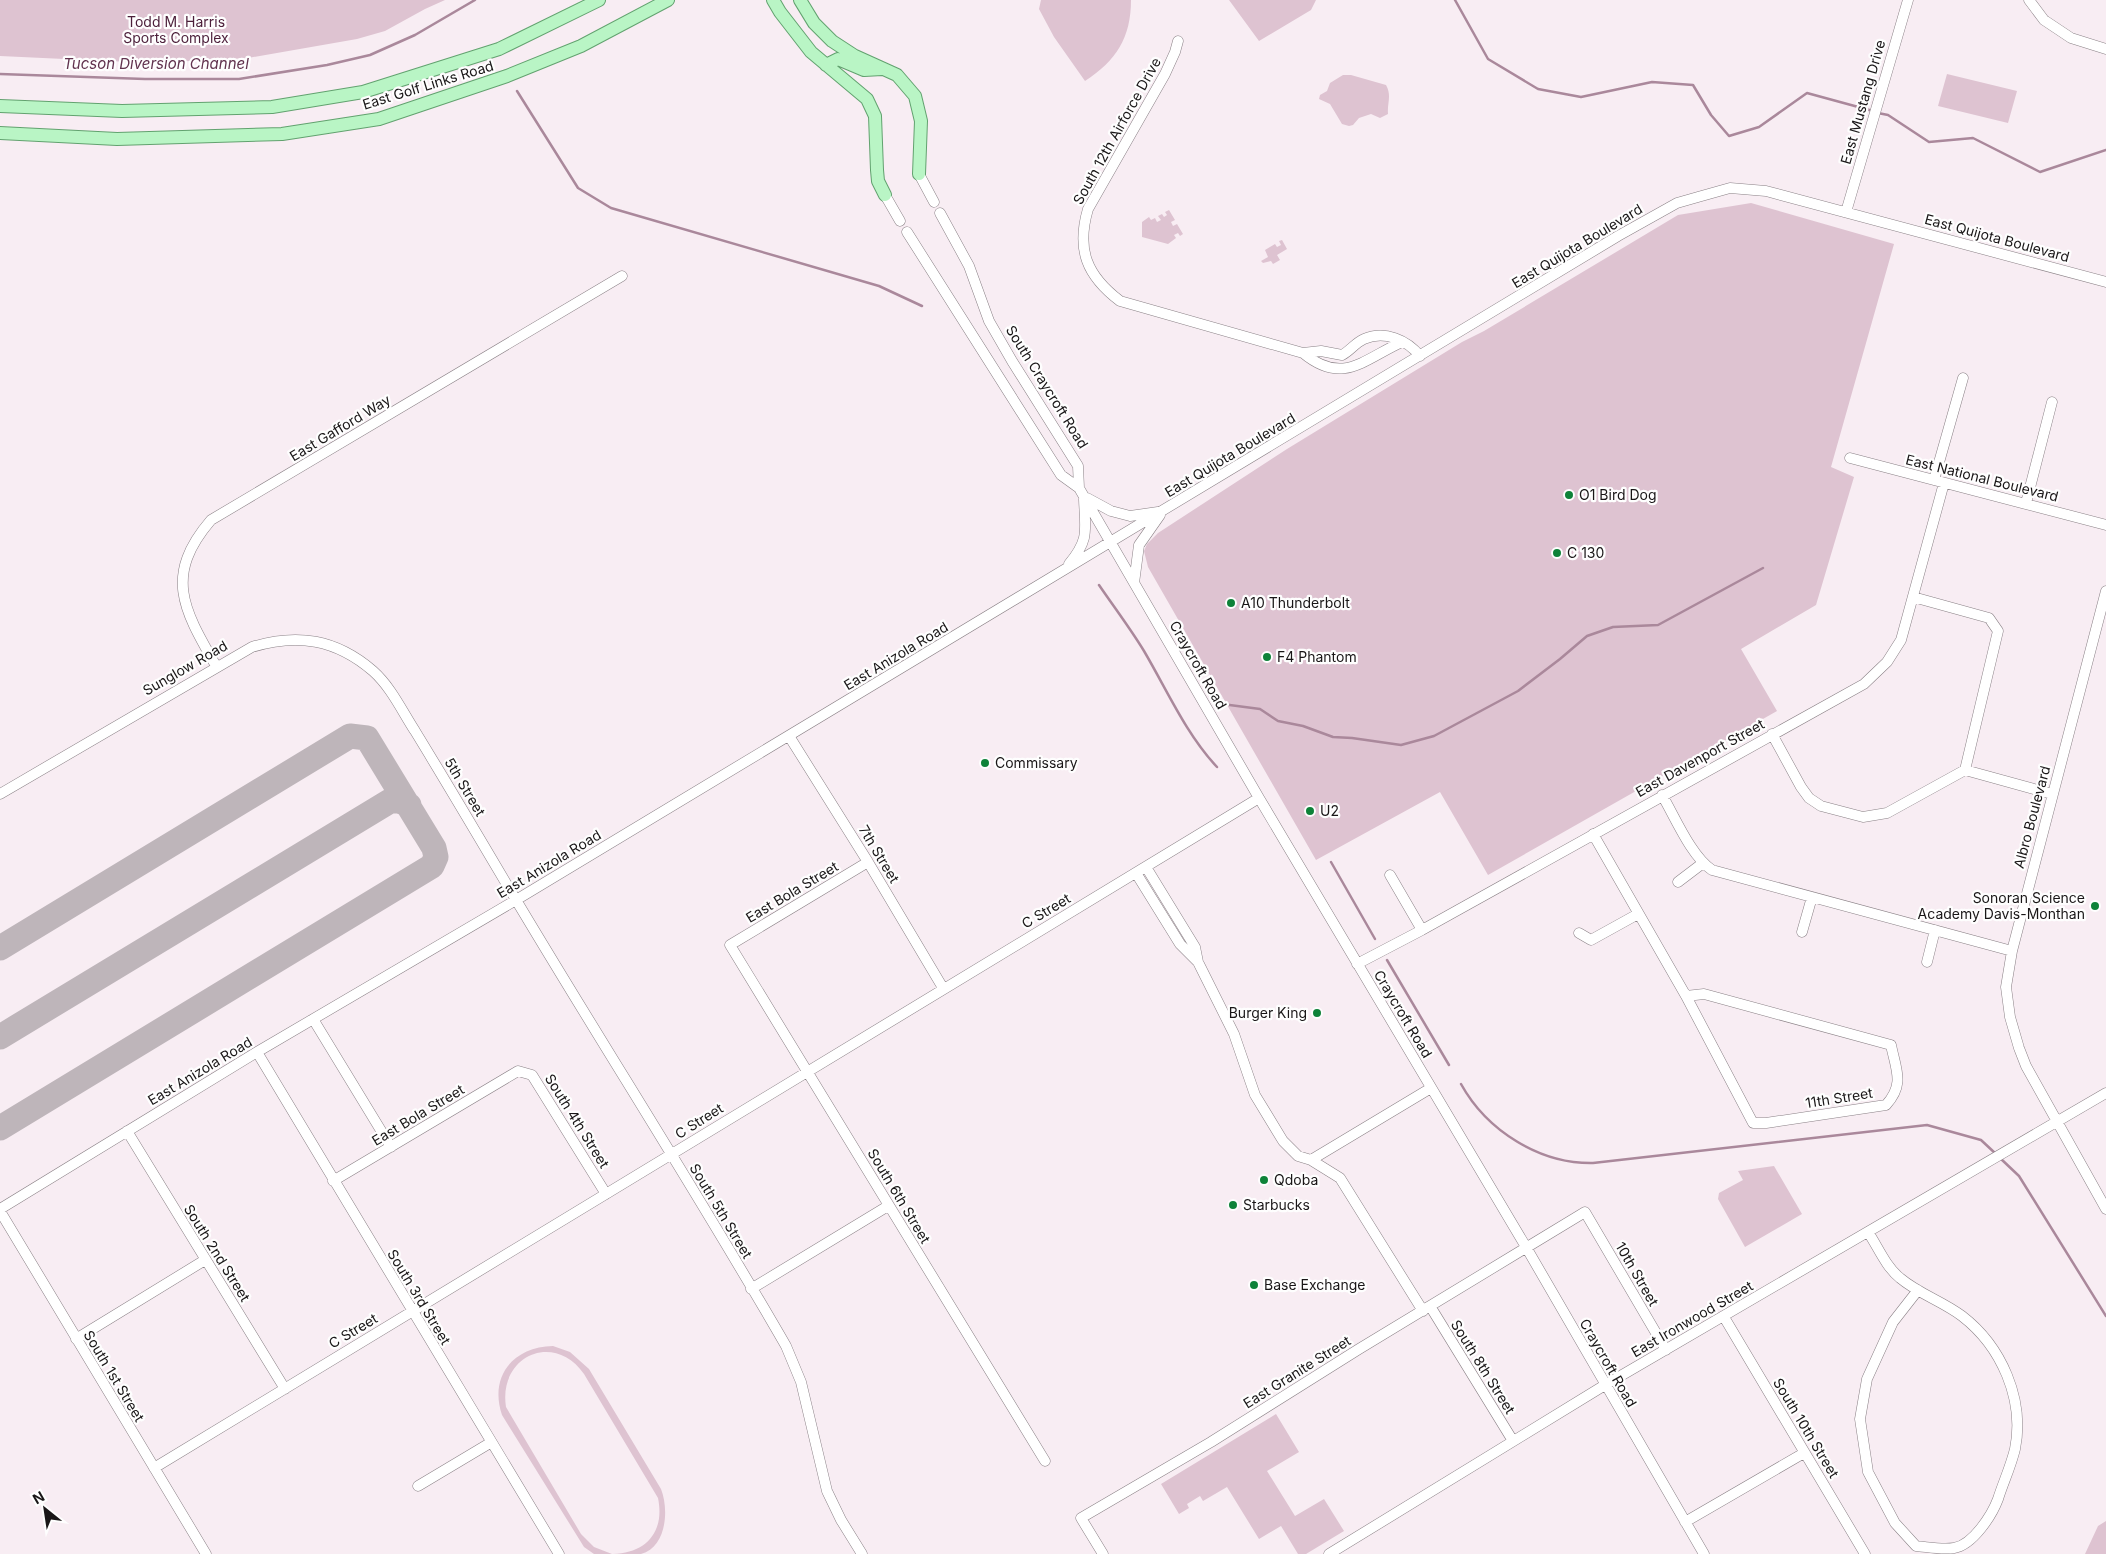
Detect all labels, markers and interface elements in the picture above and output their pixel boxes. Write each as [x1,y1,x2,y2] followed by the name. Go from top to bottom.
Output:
[123,13,229,46] park label: Todd M. Harris Sports Complex
[1837,38,1888,166] street label: East Mustang Drive
[63,54,249,73] water label: Tucson Diversion Channel
[1069,54,1164,207] street label: South 12th Airforce Drive
[360,57,495,113] street label: East Golf Links Road
[1508,200,1645,291] street label: East Quijota Boulevard
[1923,210,2071,265] street label: East Quijota Boulevard
[1003,322,1092,451] street label: South Craycroft Road
[286,391,393,464] street label: East Gafford Way
[1161,409,1298,500] street label: East Quijota Boulevard
[1904,450,2060,505] street label: East National Boulevard
[1579,486,1657,503] place label: O1 Bird Dog
[1563,489,1575,501] marker: O1 Bird Dog
[1567,544,1604,561] place label: C 130
[1551,547,1563,559] marker: C 130
[1241,594,1350,611] place label: A10 Thunderbolt
[1225,597,1237,609] marker: A10 Thunderbolt
[841,618,951,693] street label: East Anizola Road
[1166,618,1231,712] street label: Craycroft Road
[139,636,230,699] street label: Sunglow Road
[1277,648,1357,665] place label: F4 Phantom
[1261,651,1273,663] marker: F4 Phantom
[1632,715,1767,800] street label: East Davenport Street
[995,754,1078,771] place label: Commissary
[441,755,490,819] street label: 5th Street
[979,757,991,769] marker: Commissary
[2010,764,2053,870] street label: Albro Boulevard
[1320,802,1339,819] place label: U2
[1304,805,1316,817] marker: U2
[856,822,903,886] street label: 7th Street
[494,826,604,901] street label: East Anizola Road
[743,857,841,926] street label: East Bola Street
[1018,889,1073,932] street label: C Street
[1918,889,2085,922] place label: Sonoran Science Academy Davis-Monthan
[2089,900,2101,912] marker: Sonoran Science Academy Davis-Monthan
[1371,967,1436,1061] street label: Craycroft Road
[1229,1004,1307,1021] place label: Burger King
[1311,1007,1323,1019] marker: Burger King
[145,1033,255,1108] street label: East Anizola Road
[542,1071,613,1171] street label: South 4th Street
[369,1080,467,1149] street label: East Bola Street
[1804,1084,1874,1111] street label: 11th Street
[671,1099,726,1142] street label: C Street
[864,1145,935,1247] street label: South 6th Street
[687,1160,757,1261] street label: South 5th Street
[1274,1171,1318,1188] place label: Qdoba
[1258,1174,1270,1186] marker: Qdoba
[1243,1196,1310,1213] place label: Starbucks
[1227,1199,1239,1211] marker: Starbucks
[181,1201,254,1305] street label: South 2nd Street
[1612,1239,1663,1309] street label: 10th Street
[384,1246,455,1348] street label: South 3rd Street
[1264,1276,1365,1293] place label: Base Exchange
[1628,1277,1756,1360] street label: East Ironwood Street
[1248,1279,1260,1291] marker: Base Exchange
[325,1309,380,1352] street label: C Street
[1576,1316,1641,1410] street label: Craycroft Road
[1448,1317,1519,1417] street label: South 8th Street
[80,1327,149,1425] street label: South 1st Street
[1240,1331,1354,1412] street label: East Granite Street
[1770,1375,1843,1481] street label: South 10th Street
[20,1484,70,1534] north arrow
[29,1487,47,1507] text: N

